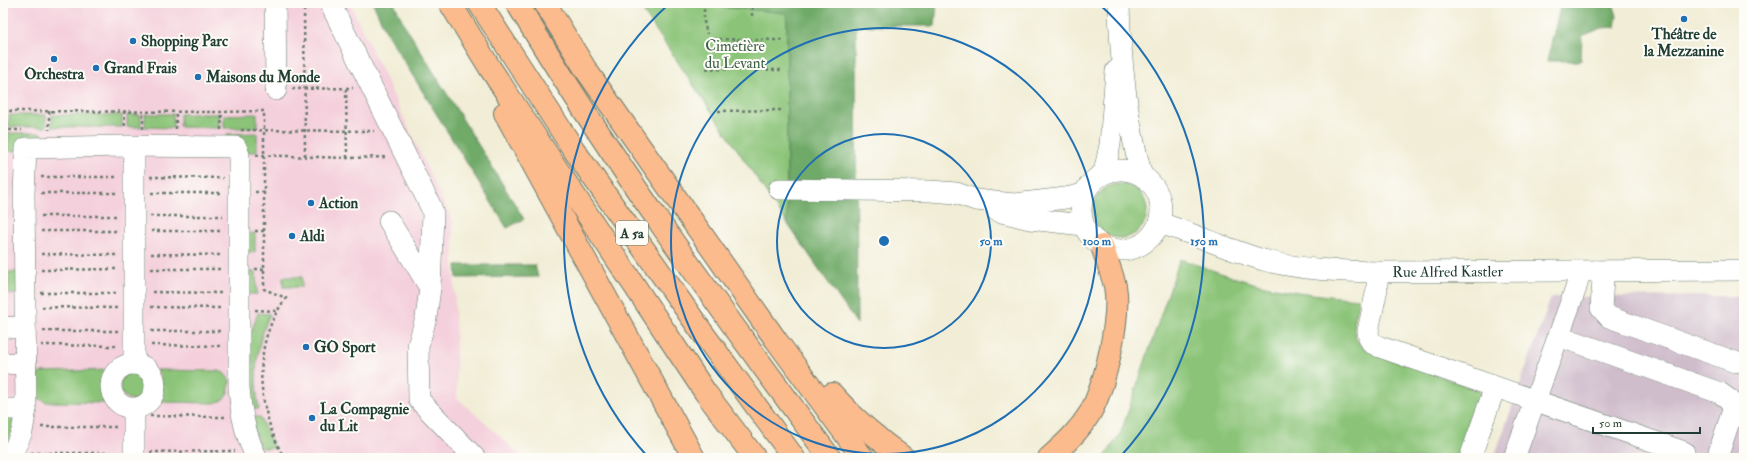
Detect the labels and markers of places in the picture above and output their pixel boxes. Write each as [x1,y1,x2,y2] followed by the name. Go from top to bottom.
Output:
[1679,14,1689,24] marker: Théâtre de la Mezzanine
[1643,25,1725,61] place label: Théâtre de la Mezzanine
[141,32,229,52] place label: Shopping Parc
[128,36,138,46] marker: Shopping Parc
[49,54,59,64] marker: Orchestra
[104,59,177,78] place label: Grand Frais
[91,63,101,73] marker: Grand Frais
[24,65,85,84] place label: Orchestra
[205,68,321,87] place label: Maisons du Monde
[193,72,203,82] marker: Maisons du Monde
[318,194,359,213] place label: Action
[306,198,316,208] marker: Action
[299,227,325,246] place label: Aldi
[287,231,297,241] marker: Aldi
[877,234,891,248] centre of rings
[314,338,376,358] place label: GO Sport
[301,342,311,352] marker: GO Sport
[320,400,410,436] place label: La Compagnie du Lit
[307,413,317,423] marker: La Compagnie du Lit

